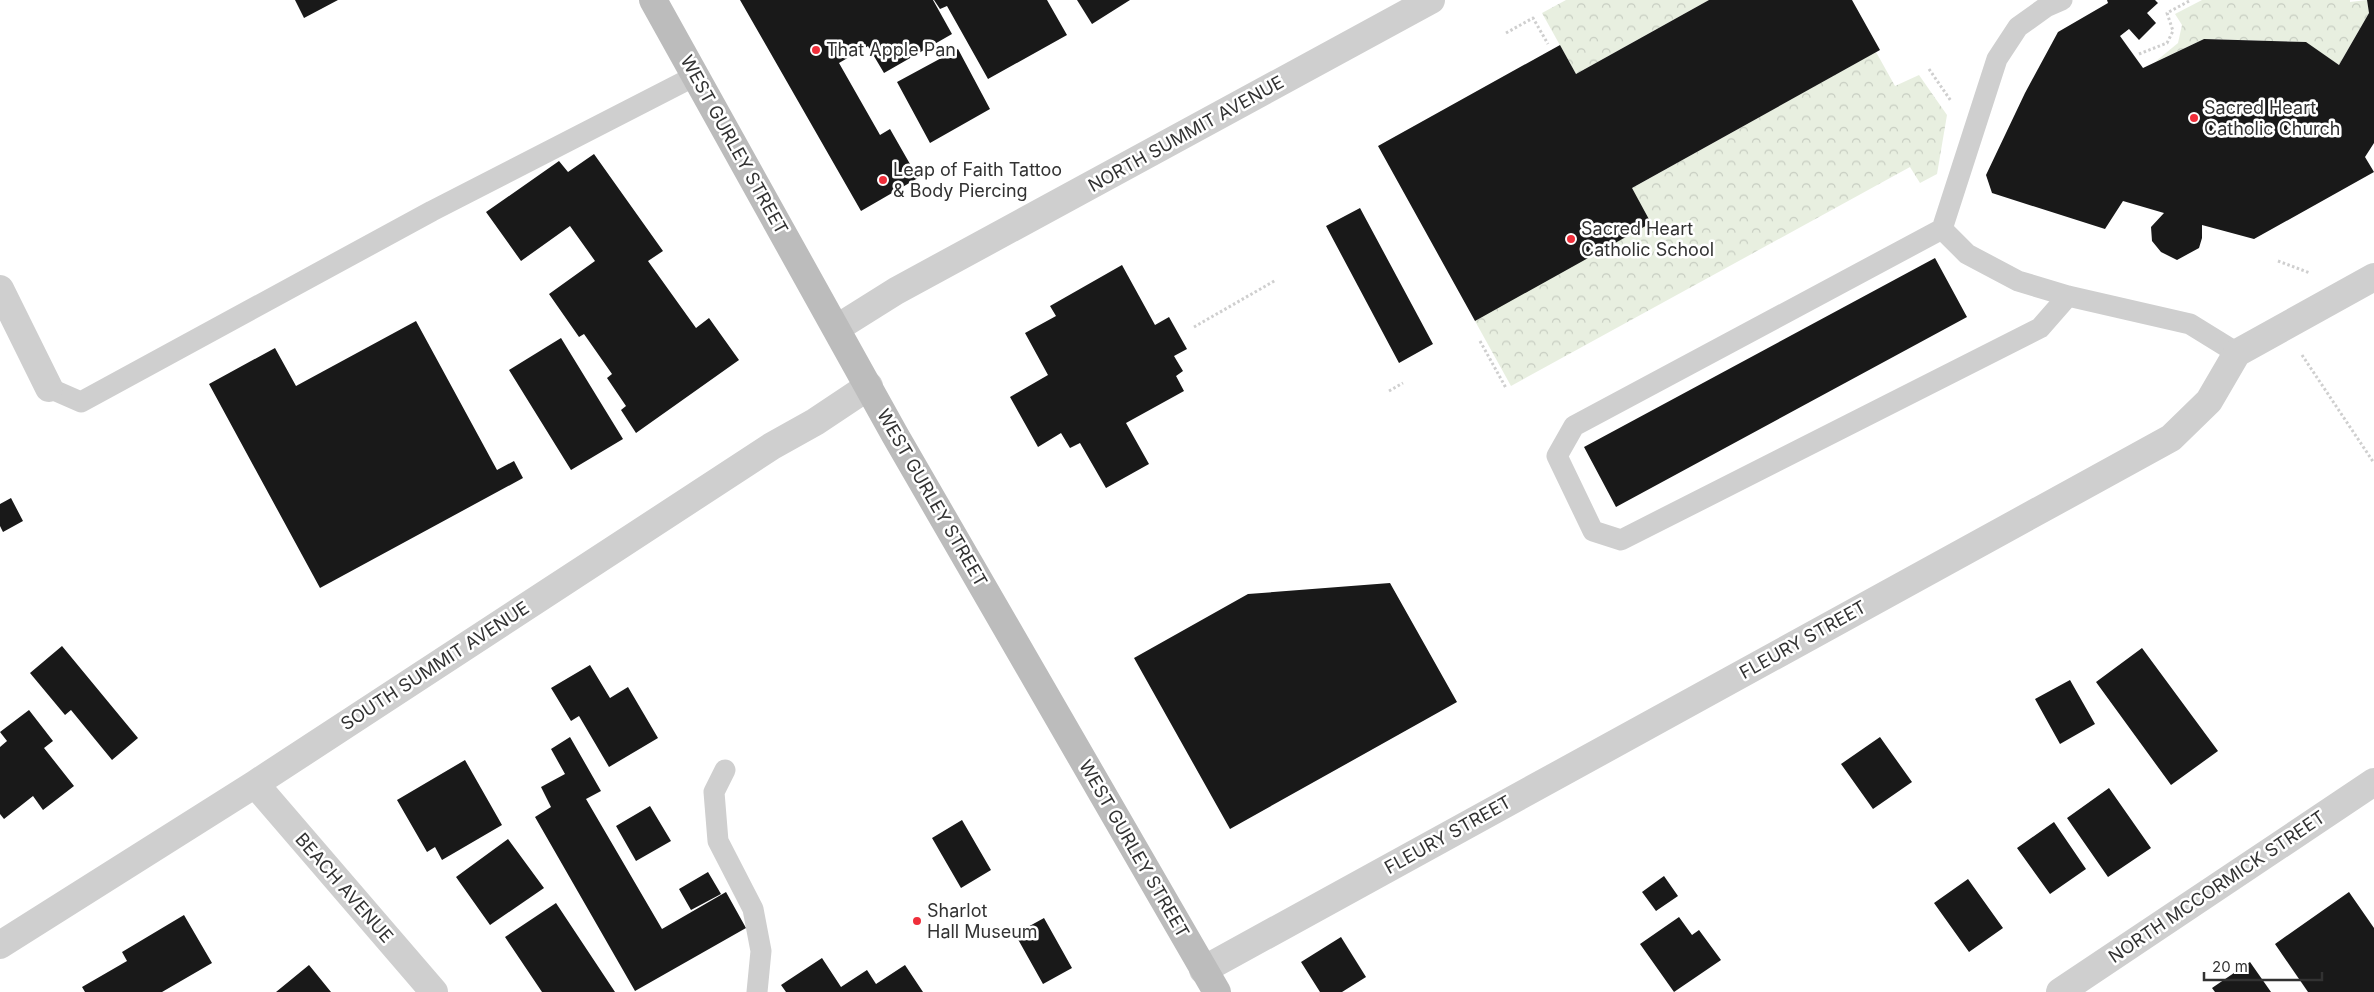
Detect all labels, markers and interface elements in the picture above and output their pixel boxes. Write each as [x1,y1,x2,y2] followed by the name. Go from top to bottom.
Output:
[826,39,956,60] place label: That Apple Pan
[810,44,822,56] marker: That Apple Pan
[676,52,792,238] street label: WEST GURLEY STREET
[1084,71,1287,196] street label: NORTH SUMMIT AVENUE
[2204,97,2341,139] place label: Sacred Heart Catholic Church
[2188,112,2200,124] marker: Sacred Heart Catholic Church
[893,159,1062,201] place label: Leap of Faith Tattoo & Body Piercing
[877,174,889,186] marker: Leap of Faith Tattoo & Body Piercing
[1581,218,1714,260] place label: Sacred Heart Catholic School
[1565,233,1577,245] marker: Sacred Heart Catholic School
[873,405,992,590] street label: WEST GURLEY STREET
[1736,596,1870,683] street label: FLEURY STREET
[337,597,533,734] street label: SOUTH SUMMIT AVENUE
[1075,756,1194,941] street label: WEST GURLEY STREET
[1381,791,1515,878] street label: FLEURY STREET
[2105,806,2329,967] street label: NORTH MCCORMICK STREET
[291,829,398,947] street label: BEACH AVENUE
[927,900,1038,942] place label: Sharlot Hall Museum
[911,915,923,927] marker: Sharlot Hall Museum
[2204,950,2322,982] scale bar
[2212,957,2248,976] text: 20 m

